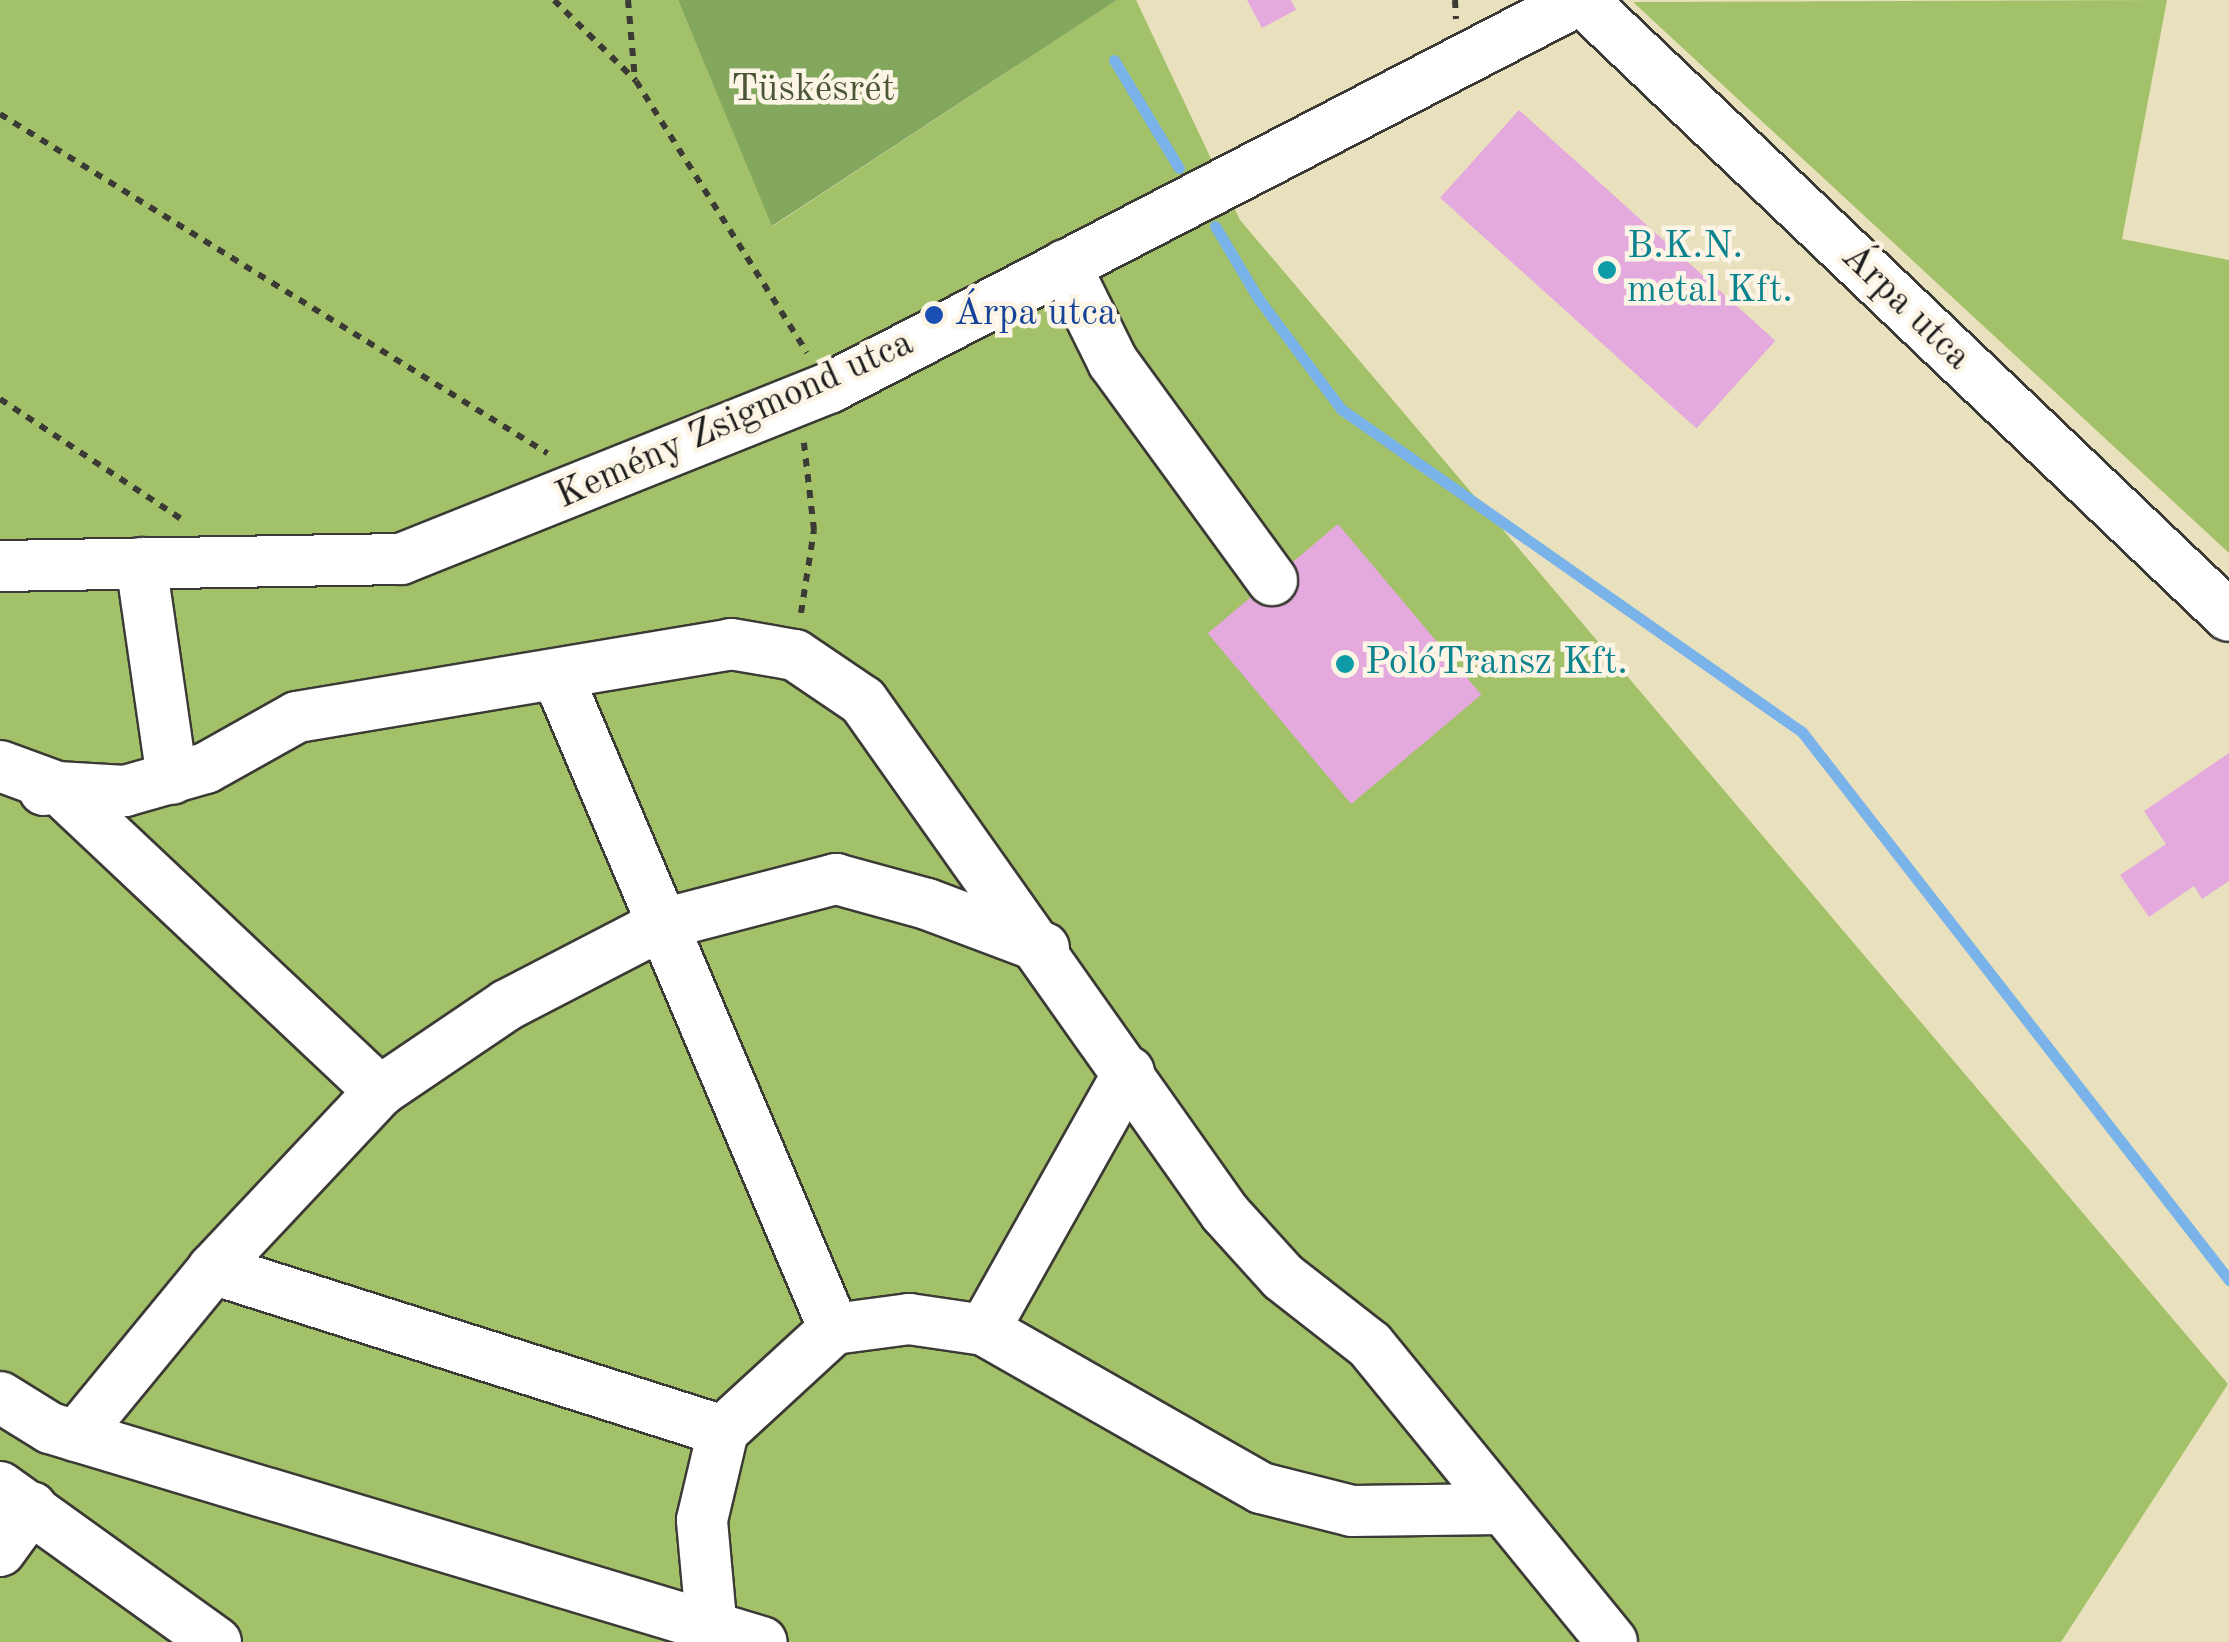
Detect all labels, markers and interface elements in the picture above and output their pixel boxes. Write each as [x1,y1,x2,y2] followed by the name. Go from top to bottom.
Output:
[731,68,895,114] park label: Tüskésrét
[1627,225,1793,314] place label: B.K.N. metal Kft.
[1831,235,1979,381] street label: Árpa utca
[1596,259,1618,281] marker: B.K.N. metal Kft.
[954,292,1117,338] place label: Árpa utca
[923,304,945,326] marker: Árpa utca
[549,322,921,520] street label: Kemény Zsigmond utca
[1365,641,1628,687] place label: PolóTransz Kft.
[1334,653,1356,675] marker: PolóTransz Kft.

